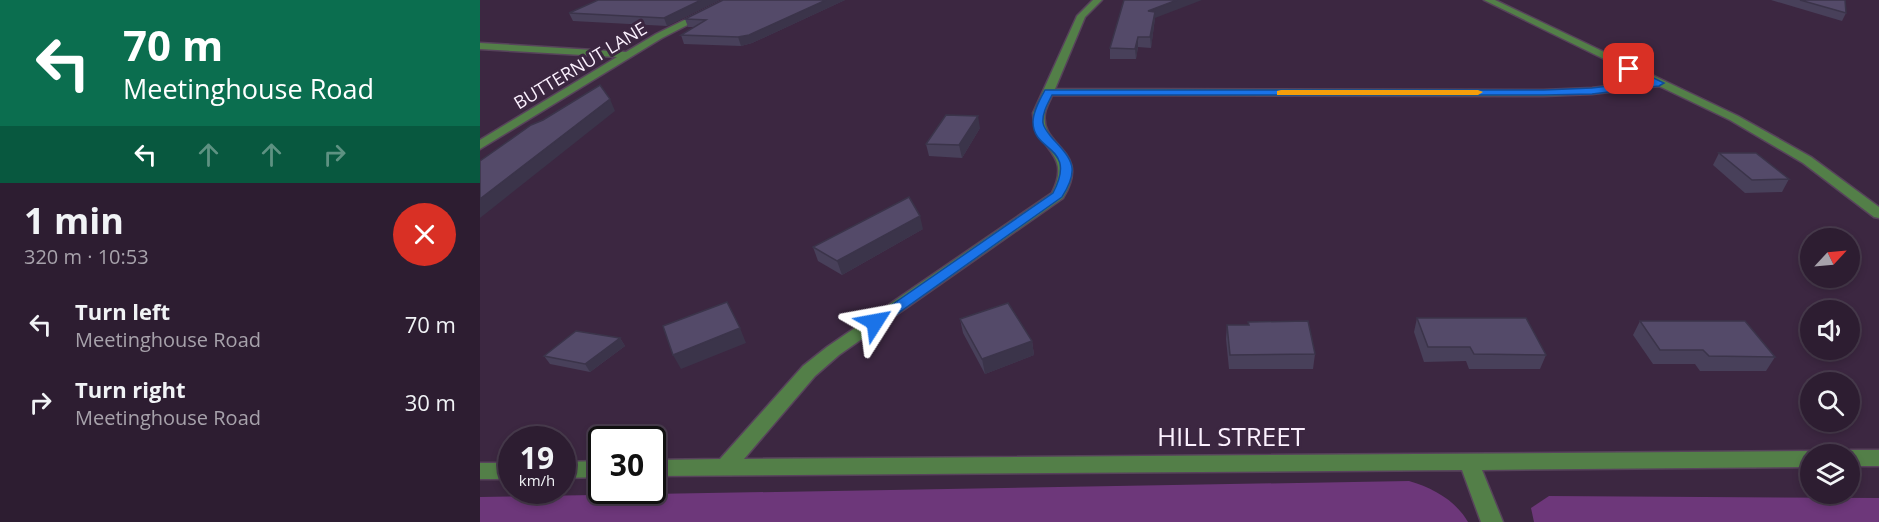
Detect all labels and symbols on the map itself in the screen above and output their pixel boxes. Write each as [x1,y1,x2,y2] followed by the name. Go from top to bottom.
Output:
[509,16,651,114] street label: BUTTERNUT LANE
[1603,43,1654,94] pin
[1800,228,1860,288] north arrow
[843,290,907,354] position arrow
[1157,418,1306,454] street label: HILL STREET
[588,426,666,504] speed limit sign: 30

